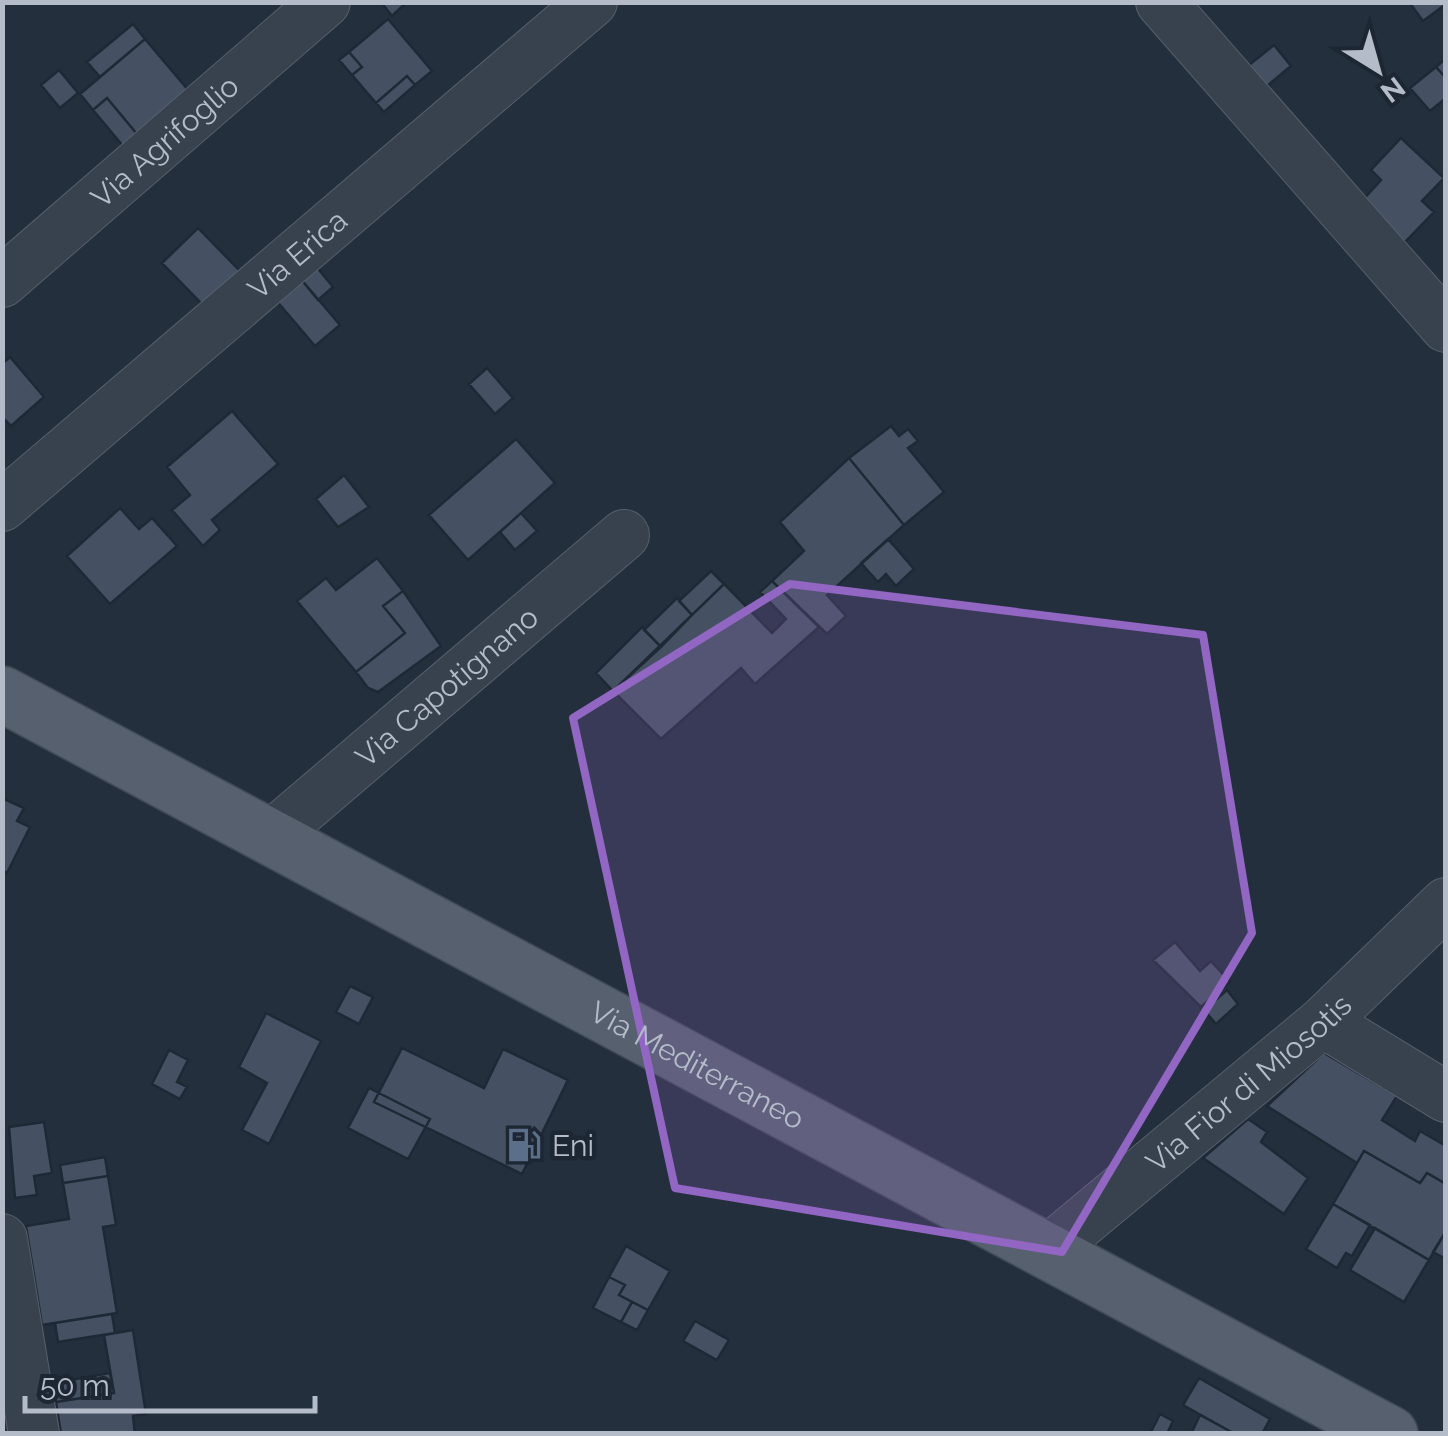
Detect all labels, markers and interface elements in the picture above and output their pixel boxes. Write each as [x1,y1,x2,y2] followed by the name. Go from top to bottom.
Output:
[1328,20,1428,120] north arrow
[84,68,245,215] street label: Via Agrifoglio
[1374,70,1411,109] text: N
[240,202,354,306] street label: Via Erica
[348,599,545,774] street label: Via Capotignano
[1139,987,1358,1179] street label: Via Fior di Miosotis
[584,993,810,1136] street label: Via Mediterraneo
[505,1126,543,1164] fuel station icon: Eni
[552,1128,594,1163] place label: Eni
[25,1351,315,1413] scale bar
[40,1368,110,1403] text: 50 m

